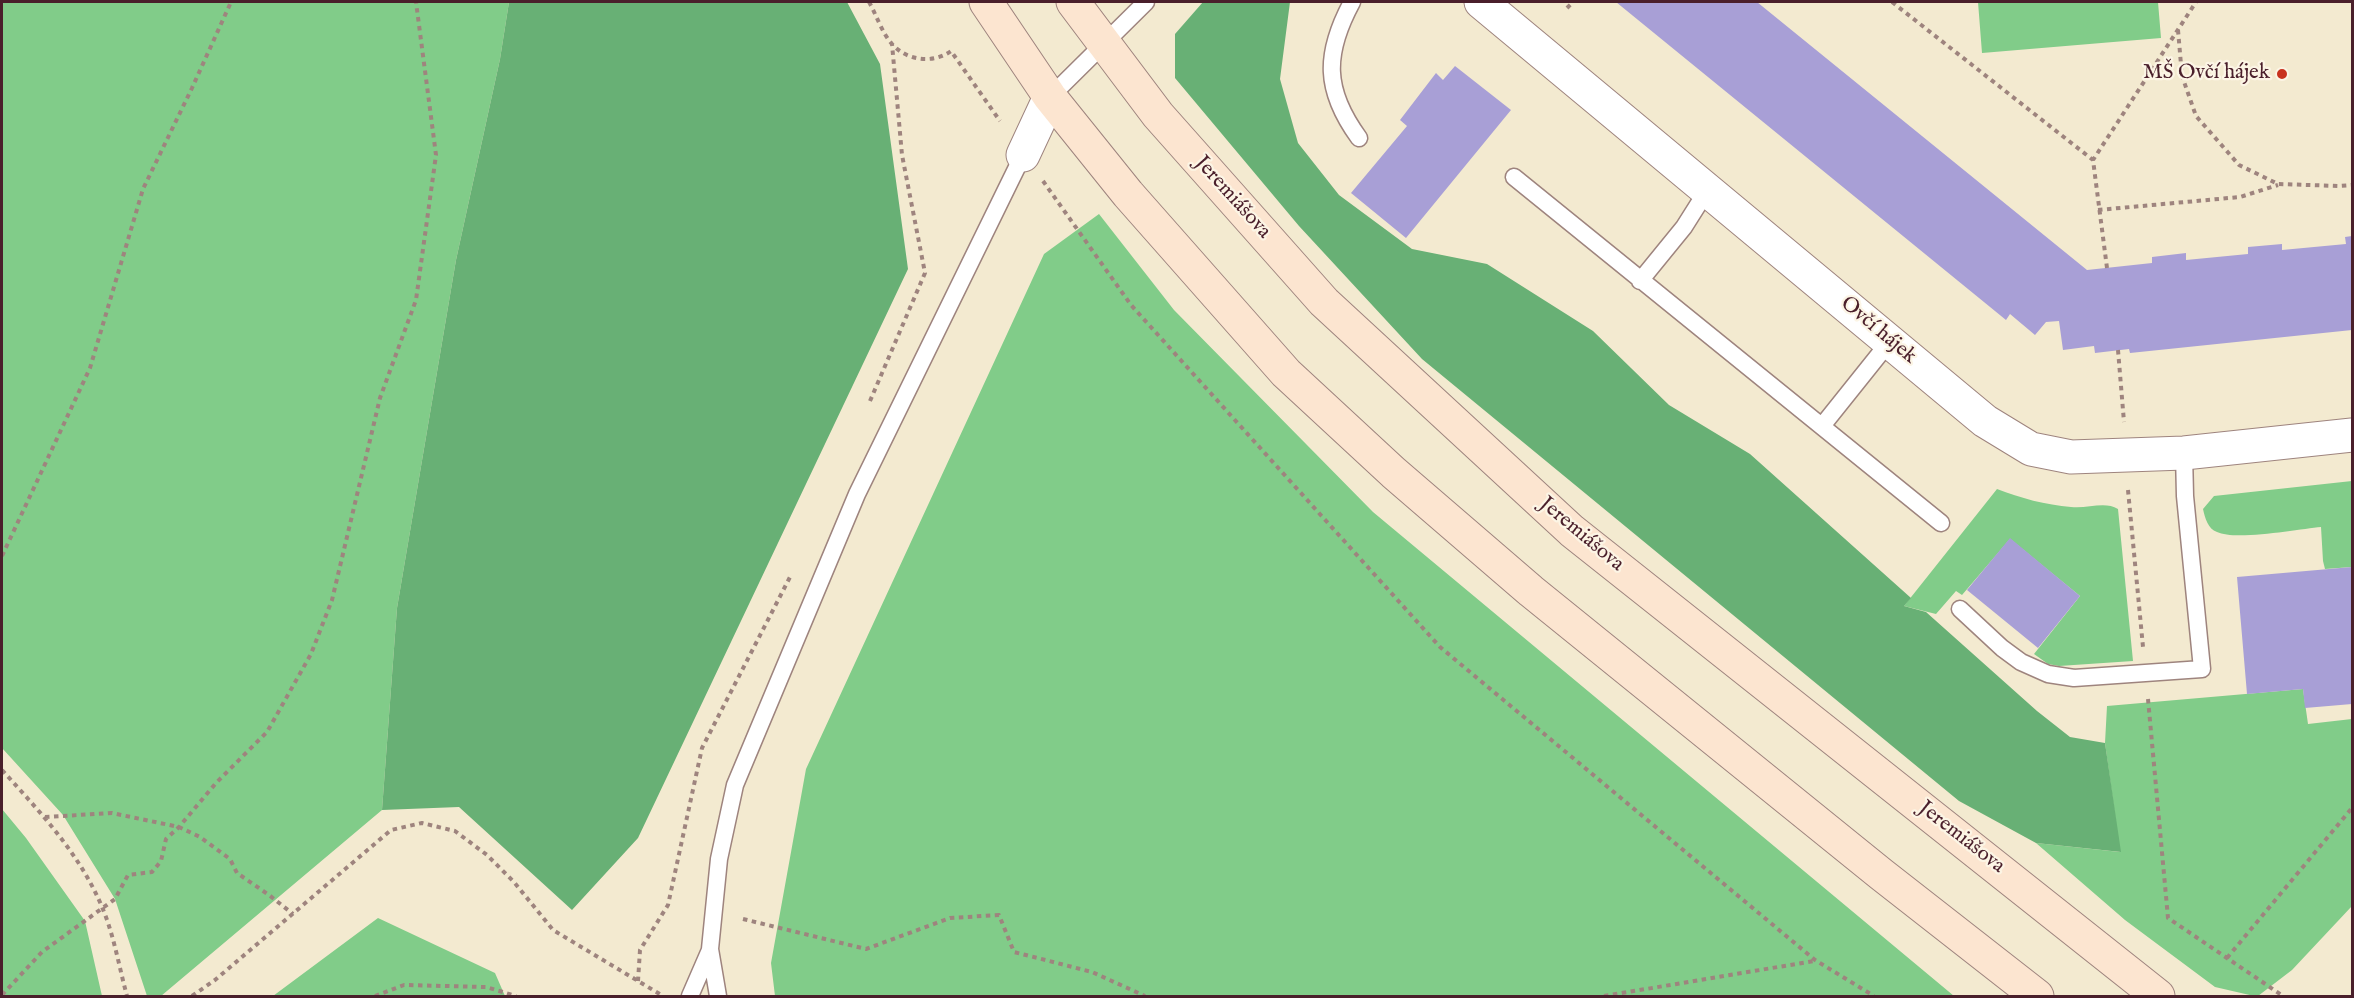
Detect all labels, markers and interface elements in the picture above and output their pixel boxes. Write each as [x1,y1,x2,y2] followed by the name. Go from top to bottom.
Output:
[2143,61,2270,87] place label: MŠ Ovčí hájek
[2275,67,2289,81] marker: MŠ Ovčí hájek
[1188,151,1276,245] street label: Jeremiášova
[1835,292,1921,370] street label: Ovčí hájek
[1534,492,1628,578] street label: Jeremiášova
[1913,796,2009,880] street label: Jeremiášova

